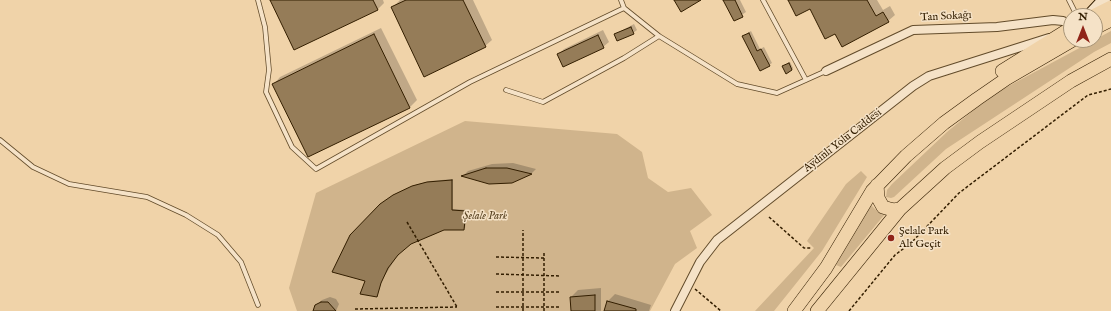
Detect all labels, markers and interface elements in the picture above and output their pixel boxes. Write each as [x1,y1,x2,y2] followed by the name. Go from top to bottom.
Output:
[1063,8,1103,48] north arrow
[920,9,972,25] street label: Tan Sokağı
[1078,10,1088,24] text: N
[801,106,885,176] street label: Aydınlı Yolu Caddesi
[463,210,507,224] park label: Şelale Park
[899,225,949,251] place label: Şelale Park Alt Geçit
[886,233,896,243] marker: Şelale Park Alt Geçit

